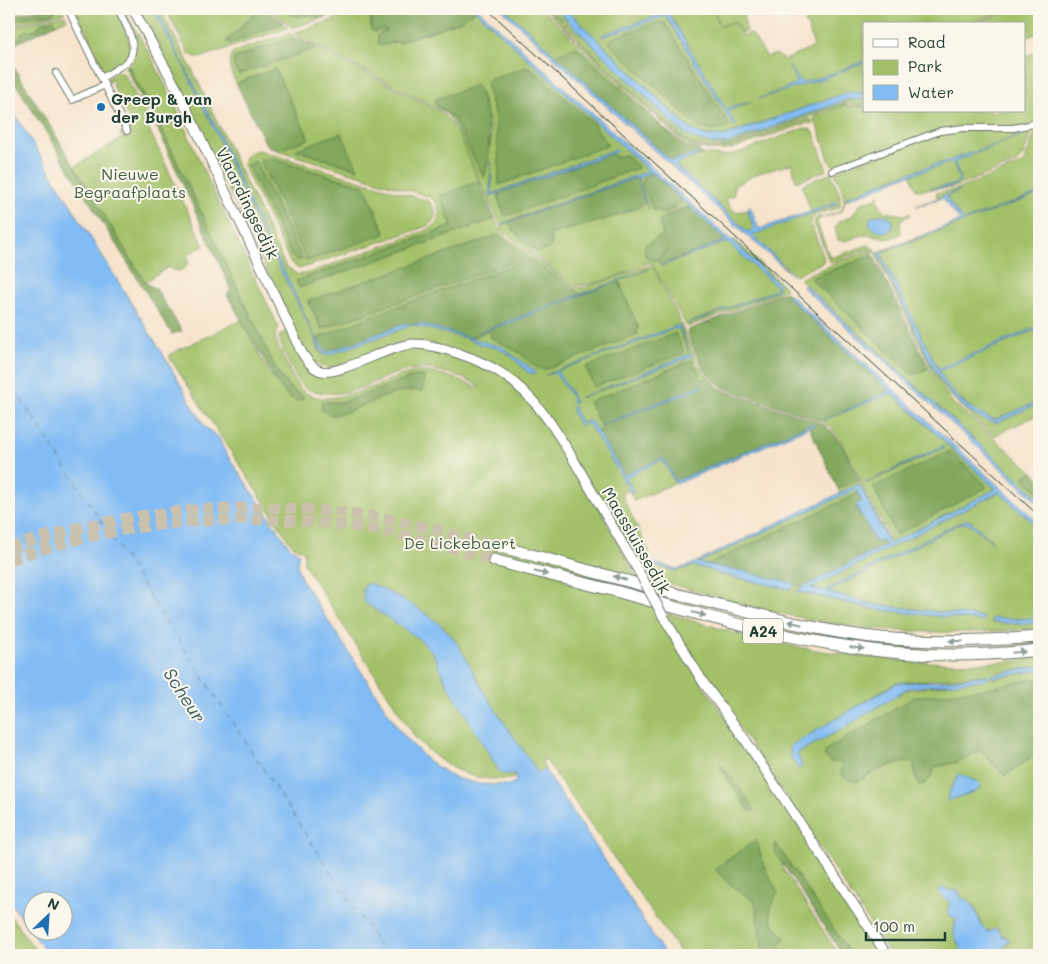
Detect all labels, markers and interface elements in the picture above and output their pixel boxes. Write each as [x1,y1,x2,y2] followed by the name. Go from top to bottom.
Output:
[863,22,1026,112] legend
[908,32,945,52] text: Road
[908,56,942,76] text: Park
[908,82,954,102] text: Water
[111,88,212,127] place label: Greep & van der Burgh
[95,101,107,113] marker: Greep & van der Burgh
[212,144,284,262] street label: Vlaardingsedijk
[74,163,186,202] park label: Nieuwe Begraafplaats
[598,483,676,597] street label: Maassluissedijk
[404,532,516,553] park label: De Lickebaert
[534,569,549,577] one-way arrow
[613,574,628,582] one-way arrow
[691,610,706,618] one-way arrow
[743,618,783,644] road number: A24
[787,619,802,627] one-way arrow
[947,637,963,645] one-way arrow
[850,644,866,652] one-way arrow
[1012,648,1028,656] one-way arrow
[158,663,212,727] water label: Scheur
[22,892,72,942] north arrow
[45,893,63,915] text: N
[866,909,944,941] scale bar
[873,916,915,936] text: 100 m

